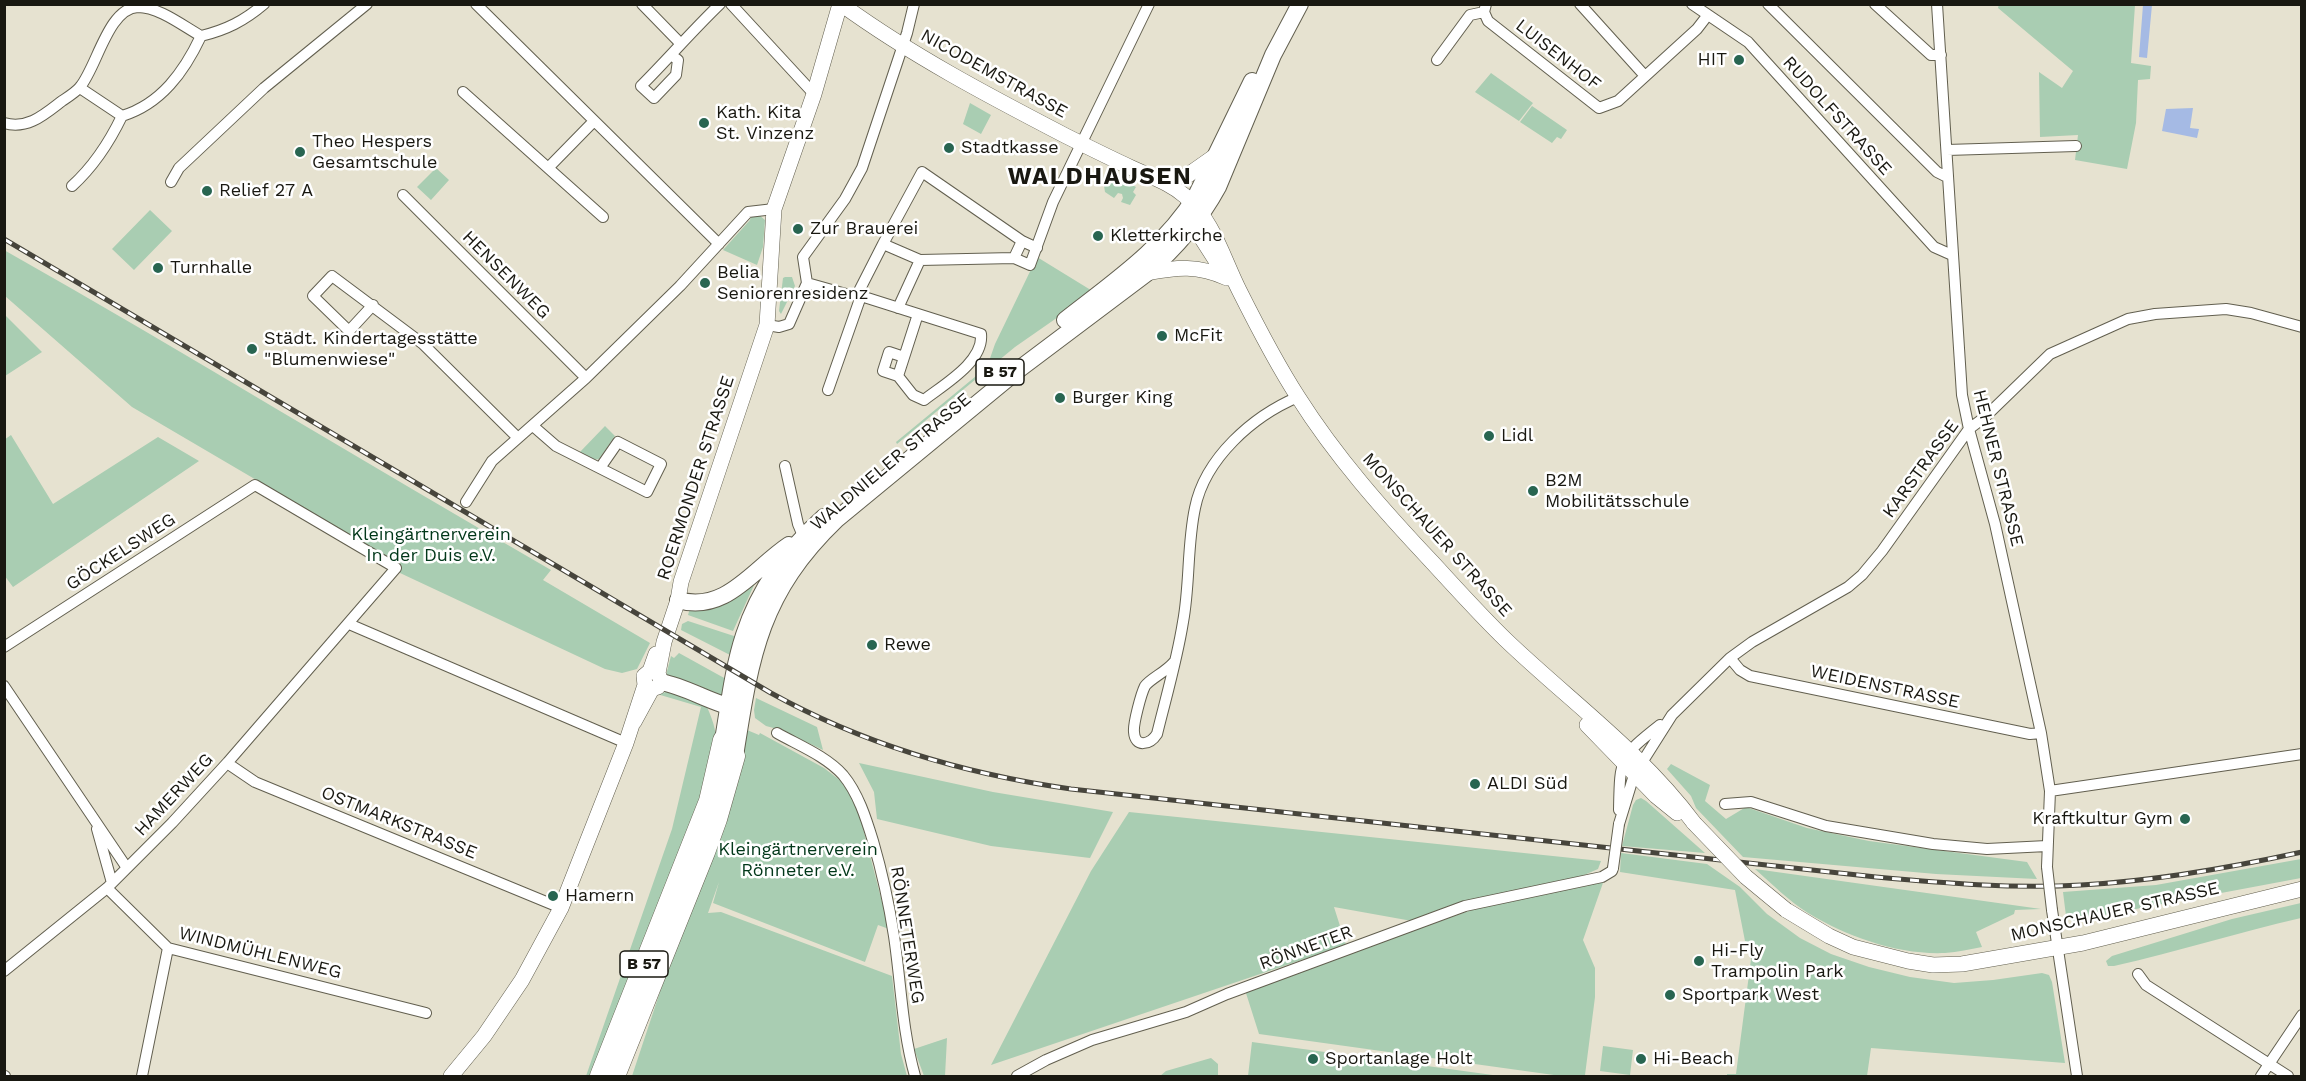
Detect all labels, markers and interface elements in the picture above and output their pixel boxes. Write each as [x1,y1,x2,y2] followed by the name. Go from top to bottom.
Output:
[1511,15,1605,95] street label: LUISENHOF
[917,25,1071,123] street label: NICODEMSTRASSE
[1698,49,1727,71] place label: HIT
[1778,52,1896,180] street label: RUDOLFSTRASSE
[1732,53,1746,67] marker: HIT
[716,102,814,144] place label: Kath. Kita St. Vinzenz
[697,116,711,130] marker: Kath. Kita St. Vinzenz
[312,131,437,174] place label: Theo Hespers Gesamtschule
[961,137,1059,159] place label: Stadtkasse
[942,141,956,155] marker: Stadtkasse
[293,145,307,159] marker: Theo Hespers Gesamtschule
[1008,163,1192,191] district label: WALDHAUSEN
[219,180,313,202] place label: Relief 27 A
[200,184,214,198] marker: Relief 27 A
[810,218,918,240] place label: Zur Brauerei
[791,222,805,236] marker: Zur Brauerei
[1110,225,1223,247] place label: Kletterkirche
[457,226,555,324] street label: HENSENWEG
[1091,229,1105,243] marker: Kletterkirche
[170,257,252,279] place label: Turnhalle
[151,261,165,275] marker: Turnhalle
[717,262,868,304] place label: Belia Seniorenresidenz
[698,276,712,290] marker: Belia Seniorenresidenz
[1174,325,1223,347] place label: McFit
[264,328,478,370] place label: Städt. Kindertagesstätte "Blumenwiese"
[1155,329,1169,343] marker: McFit
[245,342,259,356] marker: Städt. Kindertagesstätte "Blumenwiese"
[976,359,1024,385] road number: B 57
[653,373,739,583] street label: ROERMONDER STRASSE
[1072,387,1173,409] place label: Burger King
[1968,387,2028,549] street label: HEHNER STRASSE
[806,389,976,535] street label: WALDNIELER STRASSE
[1053,391,1067,405] marker: Burger King
[1878,416,1964,522] street label: KARSTRASSE
[1501,425,1533,447] place label: Lidl
[1482,429,1496,443] marker: Lidl
[1358,449,1516,621] street label: MONSCHAUER STRASSE
[1545,470,1690,512] place label: B2M Mobilitätsschule
[1526,484,1540,498] marker: B2M Mobilitätsschule
[62,509,180,595] street label: GÖCKELSWEG
[351,524,511,566] park label: Kleingärtnerverein In der Duis e.V.
[884,634,931,656] place label: Rewe
[865,638,879,652] marker: Rewe
[1808,661,1962,713] street label: WEIDENSTRASSE
[130,749,218,841] street label: HAMERWEG
[1487,773,1568,795] place label: ALDI Süd
[1468,777,1482,791] marker: ALDI Süd
[318,782,480,864] street label: OSTMARKSTRASSE
[2032,808,2173,830] place label: Kraftkultur Gym
[2178,812,2192,826] marker: Kraftkultur Gym
[718,839,878,882] park label: Kleingärtnerverein Rönneter e.V.
[885,865,929,1005] street label: RÖNNETERWEG
[2009,878,2221,946] street label: MONSCHAUER STRASSE
[565,885,634,907] place label: Hamern
[546,889,560,903] marker: Hamern
[1256,921,1356,975] street label: RÖNNETER
[176,922,344,984] street label: WINDMÜHLENWEG
[1711,940,1843,982] place label: Hi-Fly Trampolin Park
[620,951,668,977] road number: B 57
[1692,954,1706,968] marker: Hi-Fly Trampolin Park
[1682,984,1819,1006] place label: Sportpark West
[1663,988,1677,1002] marker: Sportpark West
[1325,1048,1473,1070] place label: Sportanlage Holt
[1653,1048,1734,1070] place label: Hi-Beach
[1306,1052,1320,1066] marker: Sportanlage Holt
[1634,1052,1648,1066] marker: Hi-Beach

